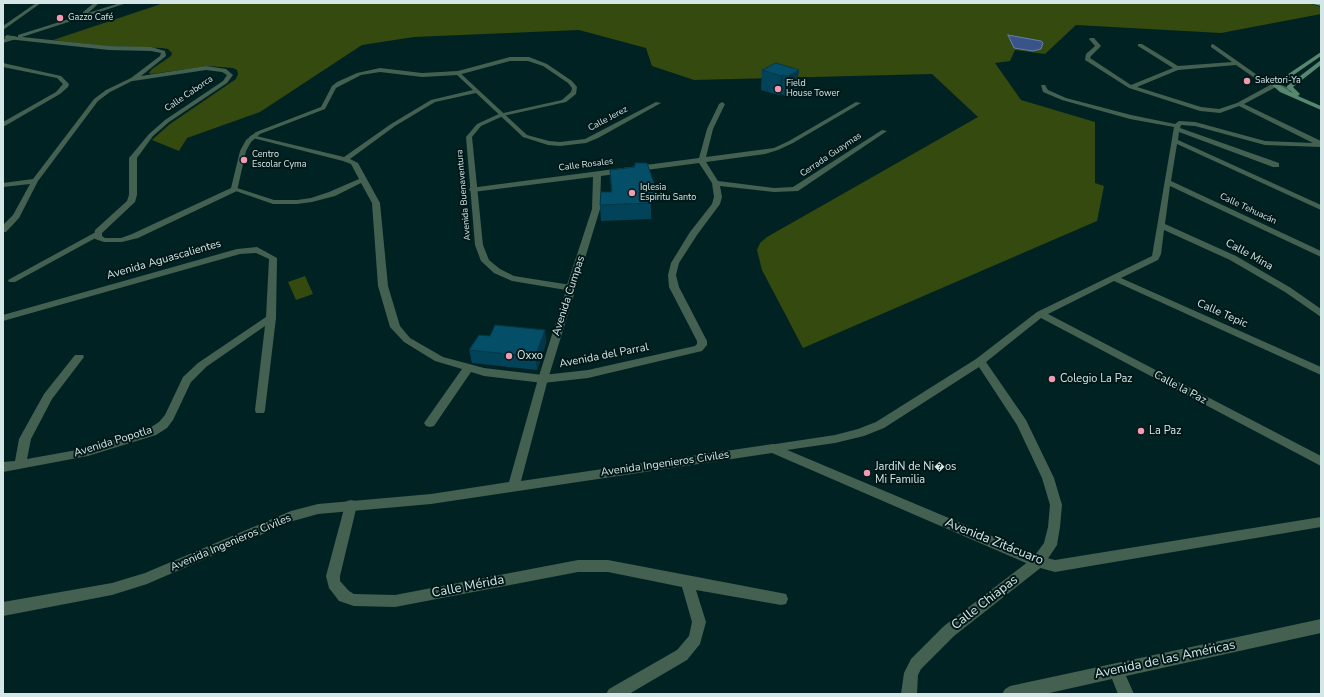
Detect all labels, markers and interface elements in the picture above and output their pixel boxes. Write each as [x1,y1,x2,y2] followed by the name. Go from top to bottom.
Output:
[55,13,65,23] marker: Gazzo Café
[68,13,113,23] place label: Gazzo Café
[163,74,215,114] street label: Calle Caborca
[1242,76,1252,86] marker: Saketori-Ya
[1255,76,1301,86] place label: Saketori-Ya
[786,79,840,100] place label: Field House Tower
[773,84,783,94] marker: Field House Tower
[587,104,629,134] street label: Calle Jerez
[798,130,864,180] street label: Cerrada Guaymas
[455,149,473,241] street label: Avenida Buenaventura
[252,150,307,171] place label: Centro Escolar Cyma
[239,155,249,165] marker: Centro Escolar Cyma
[558,156,614,174] street label: Calle Rosales
[640,183,696,204] place label: Iglesia Espiritu Santo
[627,188,637,198] marker: Iglesia Espiritu Santo
[1218,191,1278,227] street label: Calle Tehuacán
[105,237,223,283] street label: Avenida Aguascalientes
[1223,237,1275,273] street label: Calle Mina
[550,254,588,338] street label: Avenida Cumpas
[1195,297,1249,331] street label: Calle Tepic
[558,341,650,371] street label: Avenida del Parral
[517,349,543,363] place label: Oxxo
[504,351,514,361] marker: Oxxo
[1151,369,1209,407] street label: Calle la Paz
[1060,372,1132,386] place label: Colegio La Paz
[1047,374,1057,384] marker: Colegio La Paz
[72,424,154,460] street label: Avenida Popotla
[1149,424,1181,438] place label: La Paz
[1136,426,1146,436] marker: La Paz
[600,448,730,480] street label: Avenida Ingenieros Civiles
[875,460,956,486] place label: JardiN de Ni�os Mi Familia
[862,468,872,478] marker: JardiN de Ni�os Mi Familia
[169,512,293,574] street label: Avenida Ingenieros Civiles
[942,515,1046,569] street label: Avenida Zitácuaro
[430,572,506,602] street label: Calle Mérida
[949,572,1021,634] street label: Calle Chiapas
[1093,637,1237,683] street label: Avenida de las Américas

